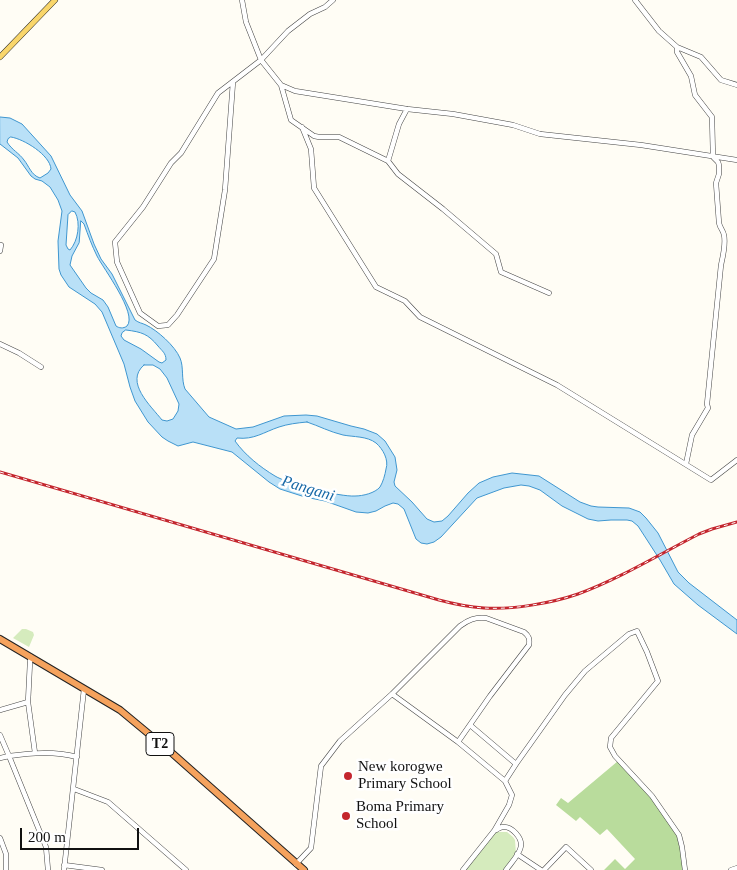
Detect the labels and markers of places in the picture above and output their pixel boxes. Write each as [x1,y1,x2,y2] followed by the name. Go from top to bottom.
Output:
[358,758,452,793] place label: New korogwe Primary School
[342,770,354,782] marker: New korogwe Primary School
[356,798,444,833] place label: Boma Primary School
[340,810,352,822] marker: Boma Primary School

